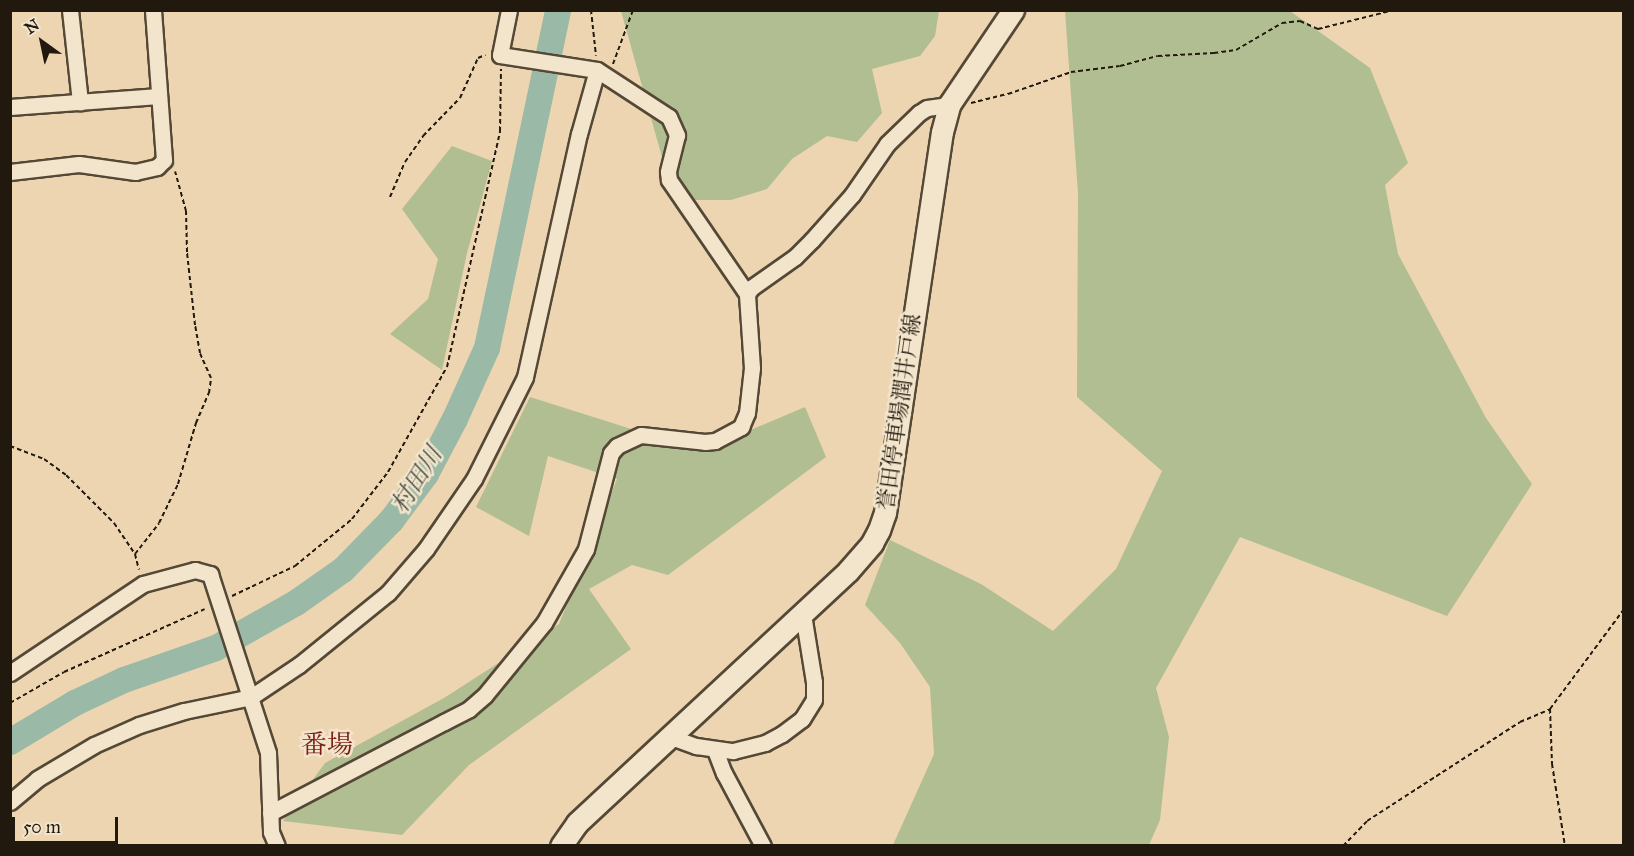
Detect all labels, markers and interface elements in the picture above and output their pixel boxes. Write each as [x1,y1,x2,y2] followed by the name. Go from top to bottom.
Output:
[12,12,72,72] north arrow
[21,15,43,38] text: N
[872,312,926,512] street label: 誉田停車場潤井戸線
[386,442,448,518] water label: 村田川
[301,729,353,761] district label: 番場
[15,805,122,843] scale bar
[23,816,61,838] text: 50 m

